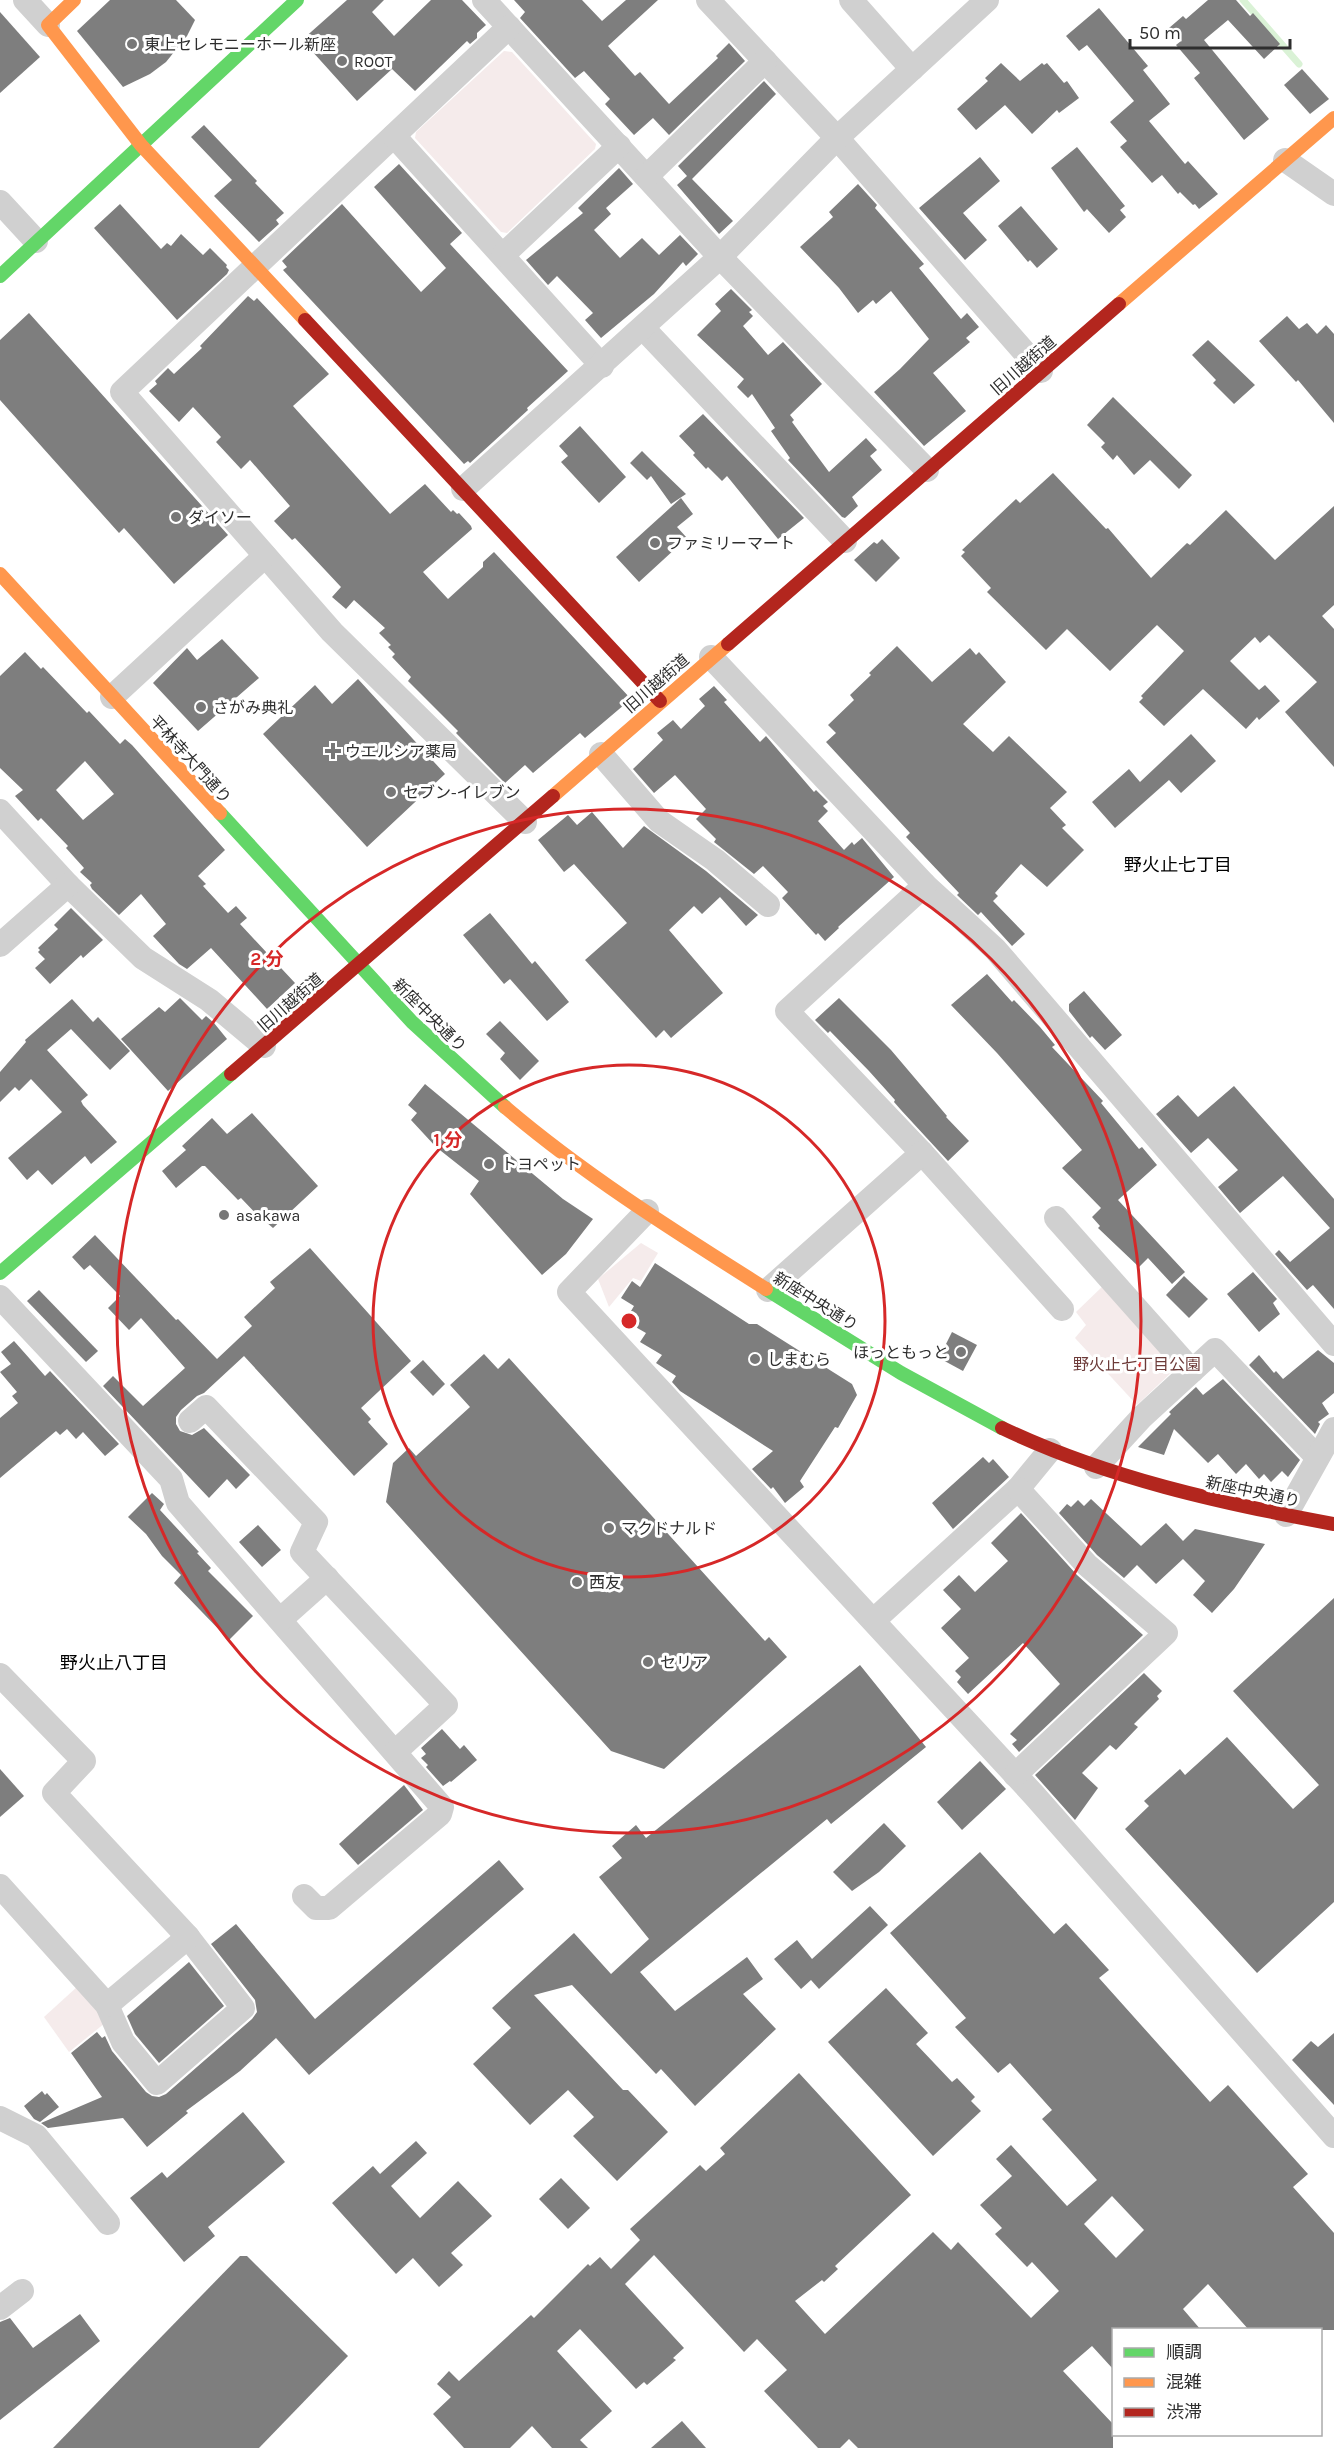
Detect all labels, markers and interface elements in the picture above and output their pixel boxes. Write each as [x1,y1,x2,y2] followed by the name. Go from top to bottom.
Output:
[1130,12,1290,50] scale bar
[1139,22,1181,44] text: 50 m
[144,35,336,54] place label: 東上セレモニーホール新座
[125,37,139,51] marker: 東上セレモニーホール新座
[354,52,392,71] place label: ROOT
[335,54,349,68] marker: ROOT
[987,332,1060,399] street label: 旧川越街道
[188,508,252,527] place label: ダイソー
[169,510,183,524] marker: ダイソー
[667,534,795,553] place label: ファミリーマート
[648,536,662,550] marker: ファミリーマート
[620,650,693,717] street label: 旧川越街道
[213,698,293,717] place label: さがみ典礼
[194,700,208,714] marker: さがみ典礼
[146,711,235,807] street label: 平林寺大門通り
[345,742,457,761] place label: ウエルシア薬局
[326,744,340,758] marker: ウエルシア薬局
[403,783,521,802] place label: セブン-イレブン
[384,785,398,799] marker: セブン-イレブン
[1124,854,1232,876] district label: 野火止七丁目
[250,948,284,970] text: 2 分
[254,969,327,1036] street label: 旧川越街道
[389,975,470,1056] street label: 新座中央通り
[434,1129,462,1151] text: 1 分
[501,1155,581,1174] place label: トヨペット
[482,1157,496,1171] marker: トヨペット
[236,1206,300,1225] place label: asakawa
[217,1208,231,1222] marker: asakawa
[770,1268,861,1335] street label: 新座中央通り
[619,1311,639,1331] centre of rings
[853,1343,949,1362] place label: ほっともっと
[954,1345,968,1359] marker: ほっともっと
[767,1350,831,1369] place label: しまむら
[748,1352,762,1366] marker: しまむら
[1073,1355,1201,1374] park label: 野火止七丁目公園
[1204,1472,1302,1511] street label: 新座中央通り
[621,1519,717,1538] place label: マクドナルド
[602,1521,616,1535] marker: マクドナルド
[589,1573,621,1592] place label: 西友
[570,1575,584,1589] marker: 西友
[60,1652,168,1674] district label: 野火止八丁目
[660,1653,708,1672] place label: セリア
[641,1655,655,1669] marker: セリア
[1112,2328,1322,2436] legend
[1166,2341,1202,2363] text: 順調
[1166,2371,1202,2393] text: 混雑
[1166,2401,1202,2423] text: 渋滞

